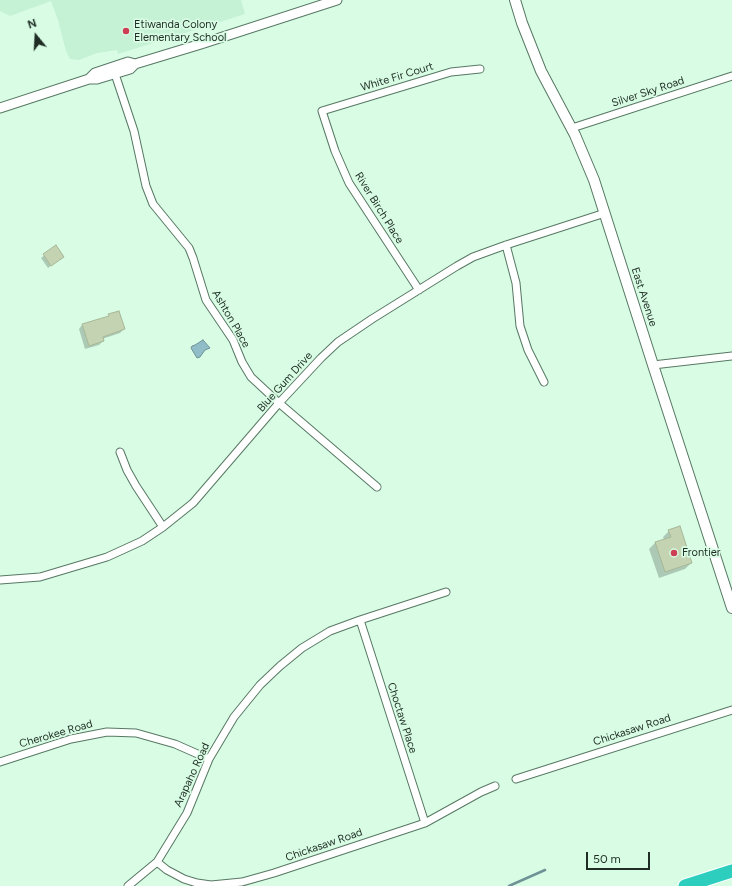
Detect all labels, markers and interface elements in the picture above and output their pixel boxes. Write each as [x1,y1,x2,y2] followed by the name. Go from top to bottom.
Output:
[16,16,56,56] north arrow
[26,17,38,32] text: N
[134,18,226,44] place label: Etiwanda Colony Elementary School
[121,26,131,36] marker: Etiwanda Colony Elementary School
[359,60,435,94] street label: White Fir Court
[610,74,686,110] street label: Silver Sky Road
[352,170,406,246] street label: River Birch Place
[628,266,660,328] street label: East Avenue
[209,288,253,350] street label: Ashton Place
[255,349,315,415] street label: Blue Gum Drive
[682,546,721,560] place label: Frontier
[669,548,679,558] marker: Frontier
[384,681,420,755] street label: Choctaw Place
[592,711,672,749] street label: Chickasaw Road
[18,717,94,751] street label: Cherokee Road
[171,741,213,809] street label: Arapaho Road
[284,826,364,864] street label: Chickasaw Road
[588,844,652,870] scale bar
[593,852,621,866] text: 50 m

